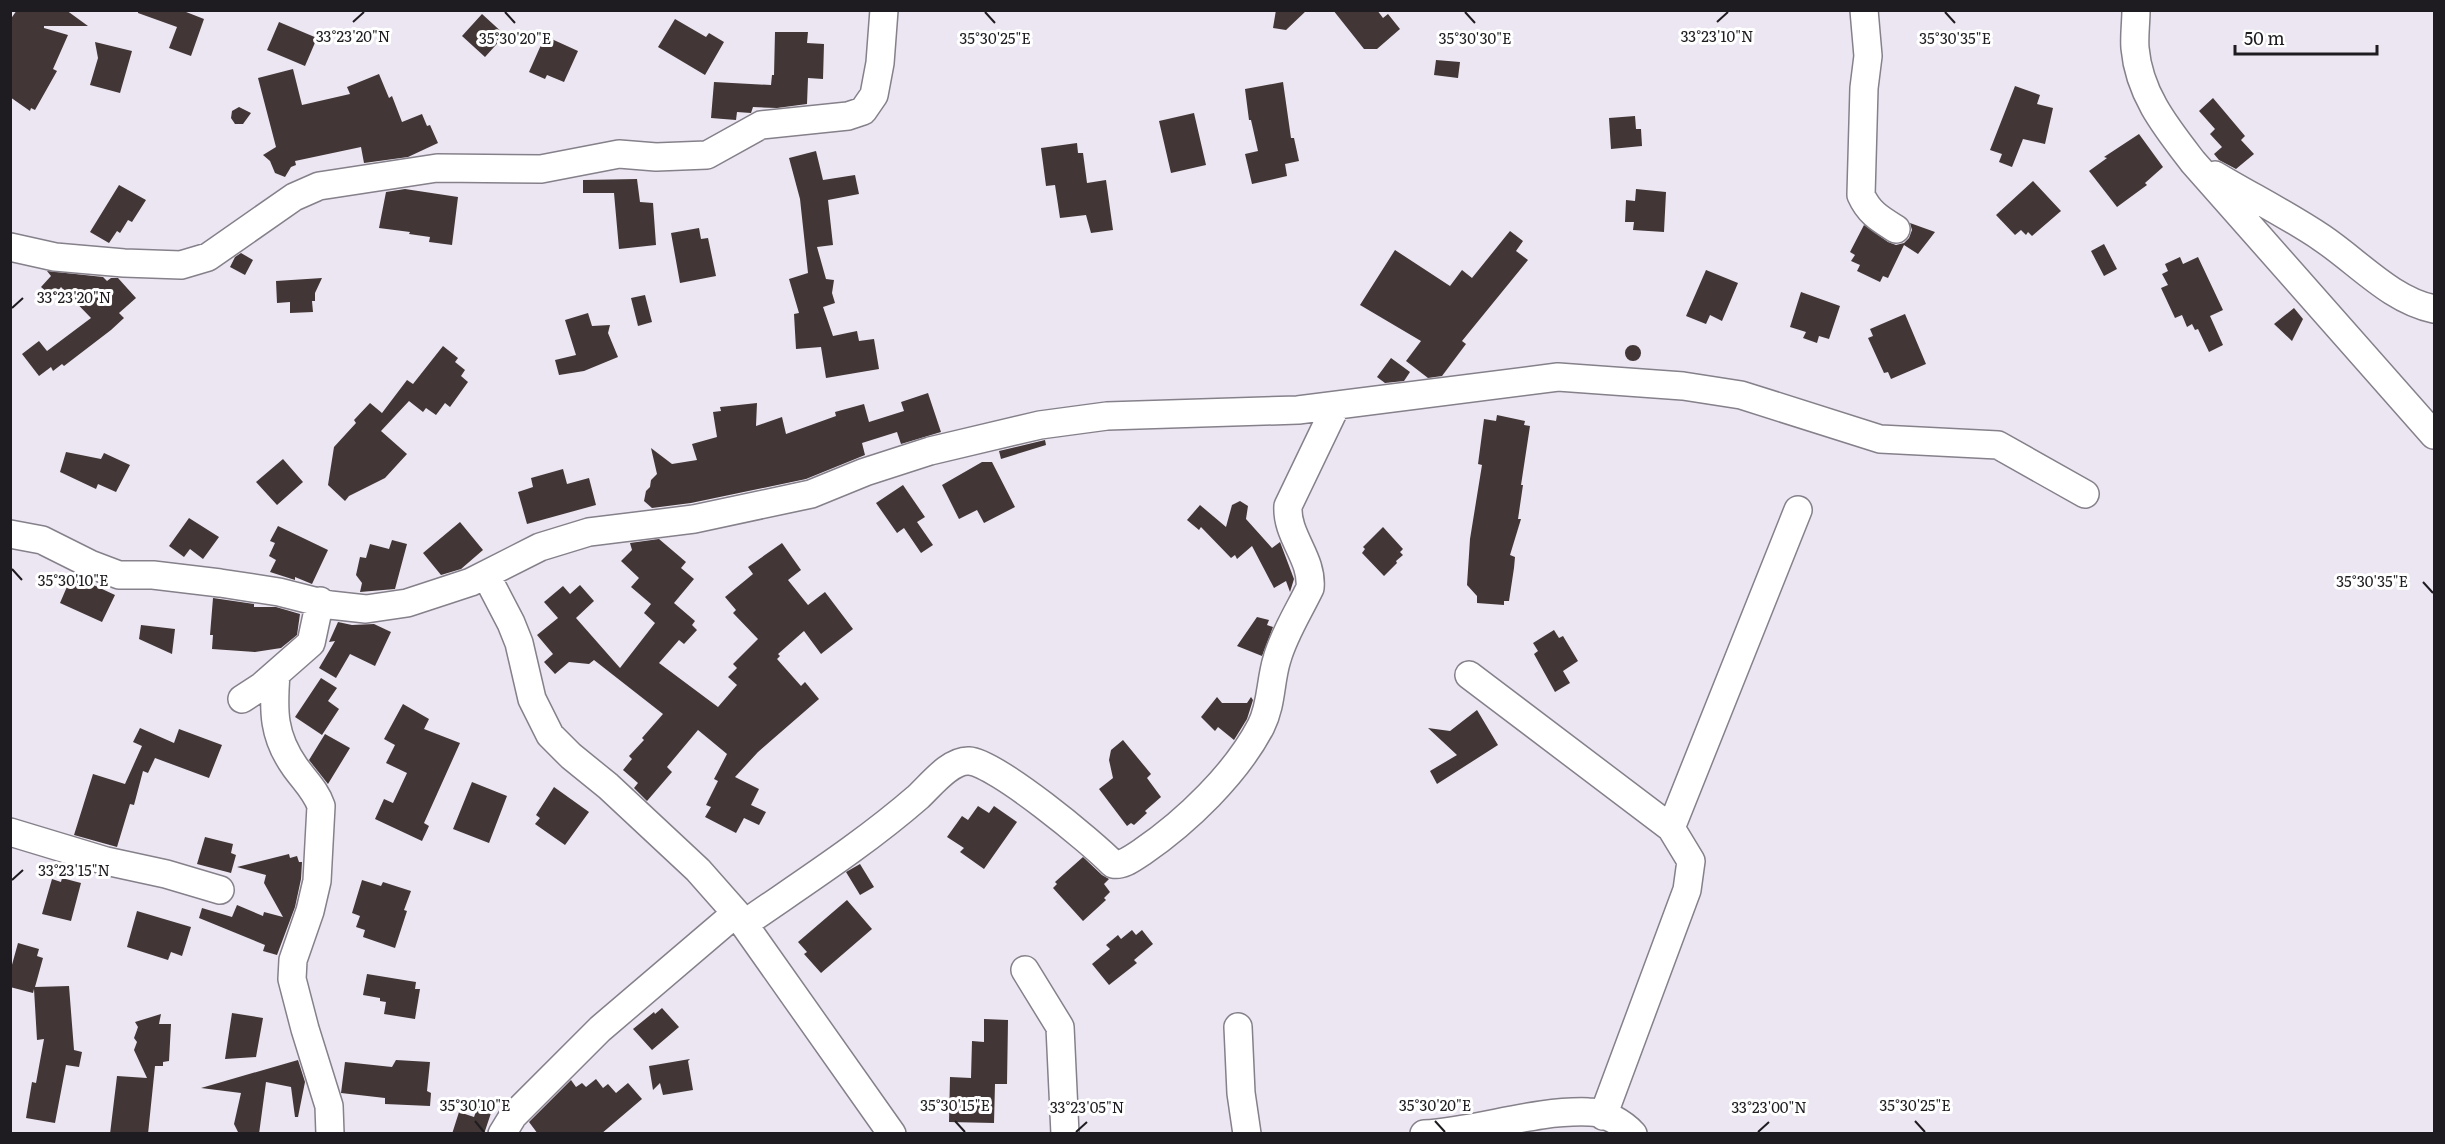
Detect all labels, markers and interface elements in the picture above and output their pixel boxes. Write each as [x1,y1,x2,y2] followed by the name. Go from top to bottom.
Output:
[2235,18,2378,56] scale bar
[316,24,390,47] text: 33°23'20"N
[1680,24,1754,47] text: 33°23'10"N
[2244,24,2285,51] text: 50 m
[479,26,551,49] text: 35°30'20"E
[959,26,1031,49] text: 35°30'25"E
[1438,26,1512,49] text: 35°30'30"E
[1919,26,1991,49] text: 35°30'35"E
[37,285,111,308] text: 33°23'20"N
[37,568,109,591] text: 35°30'10"E
[2336,569,2408,592] text: 35°30'35"E
[38,858,110,881] text: 33°23'15"N
[439,1093,511,1116] text: 35°30'10"E
[920,1093,990,1116] text: 35°30'15"E
[1399,1093,1471,1116] text: 35°30'20"E
[1879,1093,1951,1116] text: 35°30'25"E
[1050,1095,1124,1118] text: 33°23'05"N
[1731,1095,1807,1118] text: 33°23'00"N

